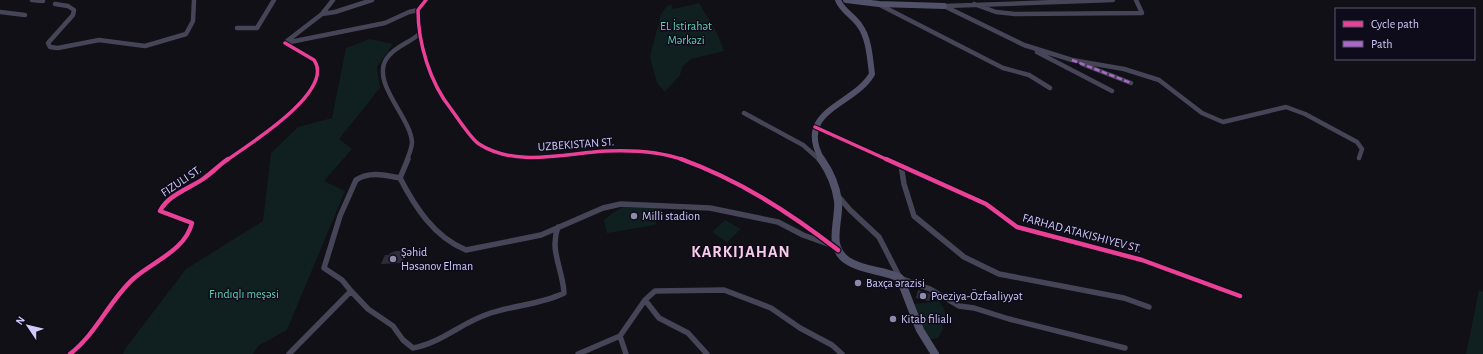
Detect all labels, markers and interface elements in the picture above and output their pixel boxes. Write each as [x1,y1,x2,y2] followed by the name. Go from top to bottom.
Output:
[1335,8,1475,60] legend
[1371,18,1419,31] text: Cycle path
[660,19,712,46] park label: EL İstirahət Mərkəzi
[1371,38,1393,50] text: Path
[537,135,615,153] street label: UZBEKISTAN ST.
[159,163,203,199] street label: FIZULI ST.
[642,210,700,222] place label: Milli stadion
[629,211,639,221] marker: Milli stadion
[1021,211,1143,255] street label: FARHAD ATAKISHIYEV ST.
[691,244,791,260] district label: KARKIJAHAN
[401,246,473,272] place label: Şəhid Həsənov Elman
[388,254,398,264] marker: Şəhid Həsənov Elman
[866,277,925,289] place label: Baxça ərazisi
[853,278,863,288] marker: Baxça ərazisi
[209,288,279,300] park label: Fındıqlı meşəsi
[931,289,1023,303] place label: Poeziya-Özfəaliyyət
[918,291,928,301] marker: Poeziya-Özfəaliyyət
[8,306,48,346] north arrow
[901,313,952,325] place label: Kitab filialı
[14,314,27,327] text: N
[888,314,898,324] marker: Kitab filialı

